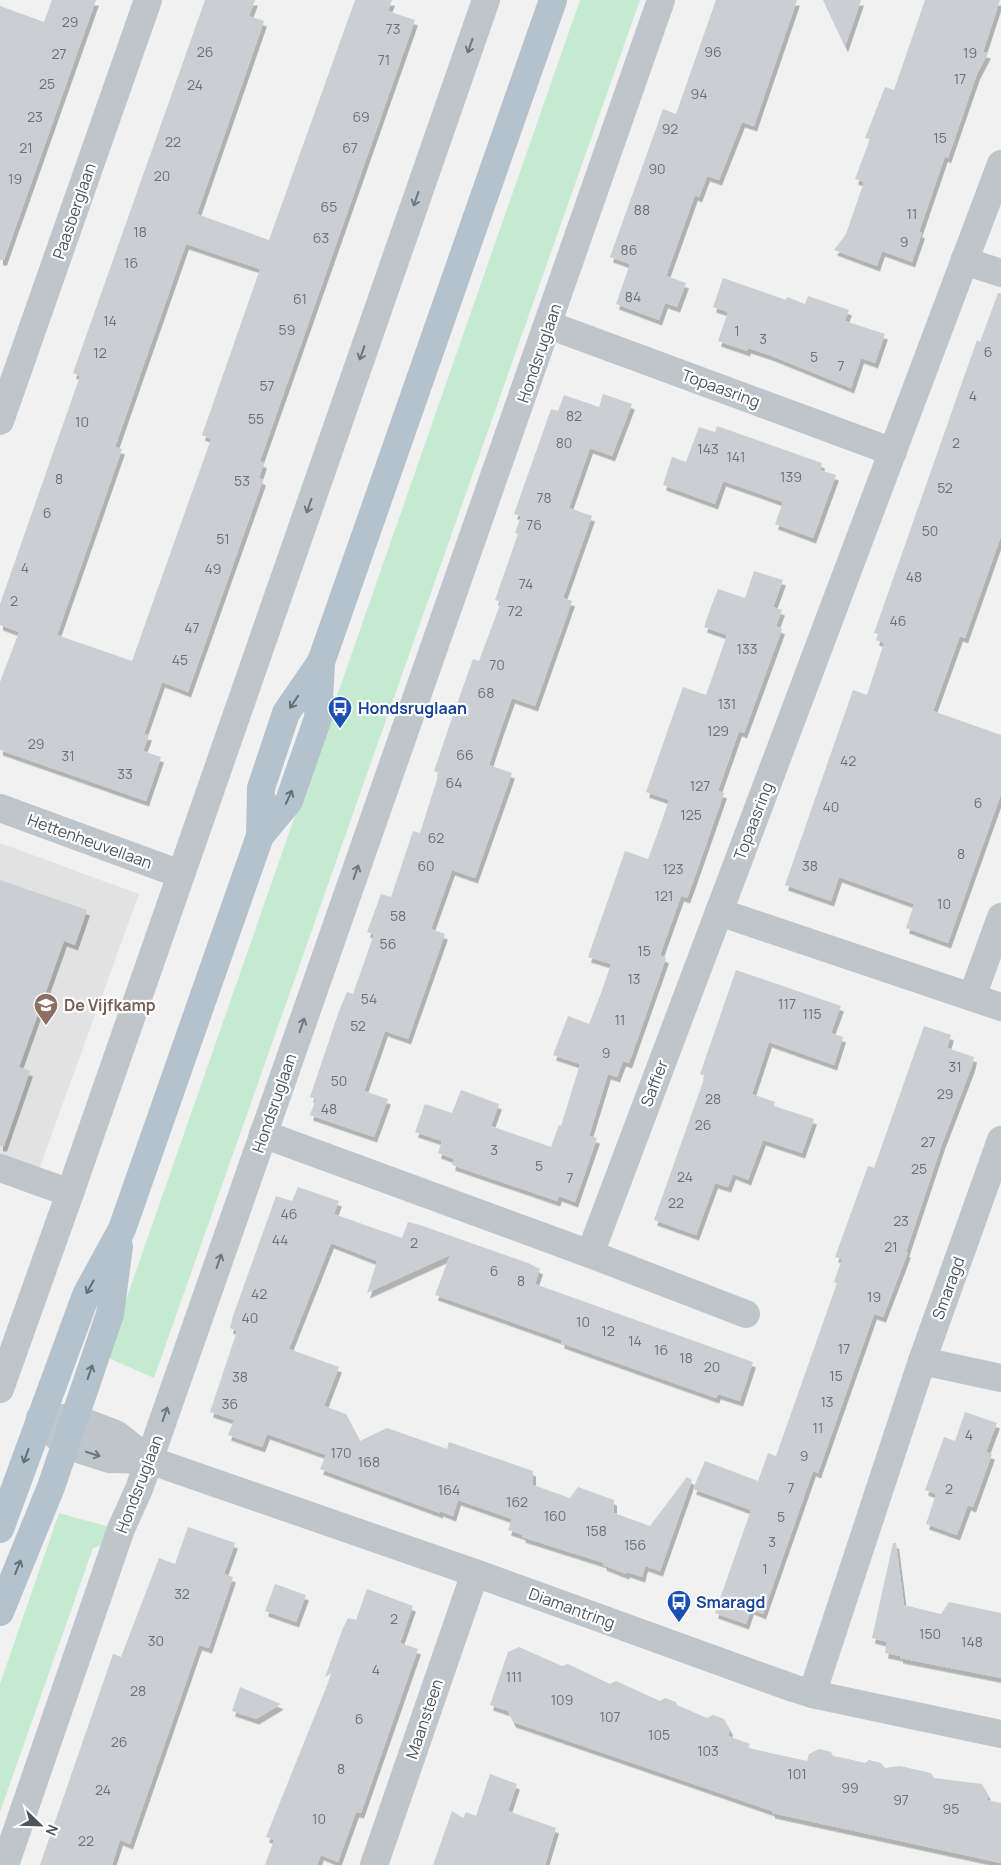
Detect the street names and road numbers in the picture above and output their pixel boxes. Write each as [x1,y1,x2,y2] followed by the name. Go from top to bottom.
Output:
[47,160,101,262] street label: Paasberglaan
[512,300,566,406] street label: Hondsruglaan
[679,364,763,412] street label: Topaasring
[728,779,778,863] street label: Topaasring
[25,808,155,874] street label: Hettenheuvellaan
[247,1050,301,1156] street label: Hondsruglaan
[635,1056,673,1110] street label: Saffier
[926,1253,970,1323] street label: Smaragd
[110,1432,168,1536] street label: Hondsruglaan
[526,1582,618,1634] street label: Diamantring
[400,1676,448,1762] street label: Maansteen

